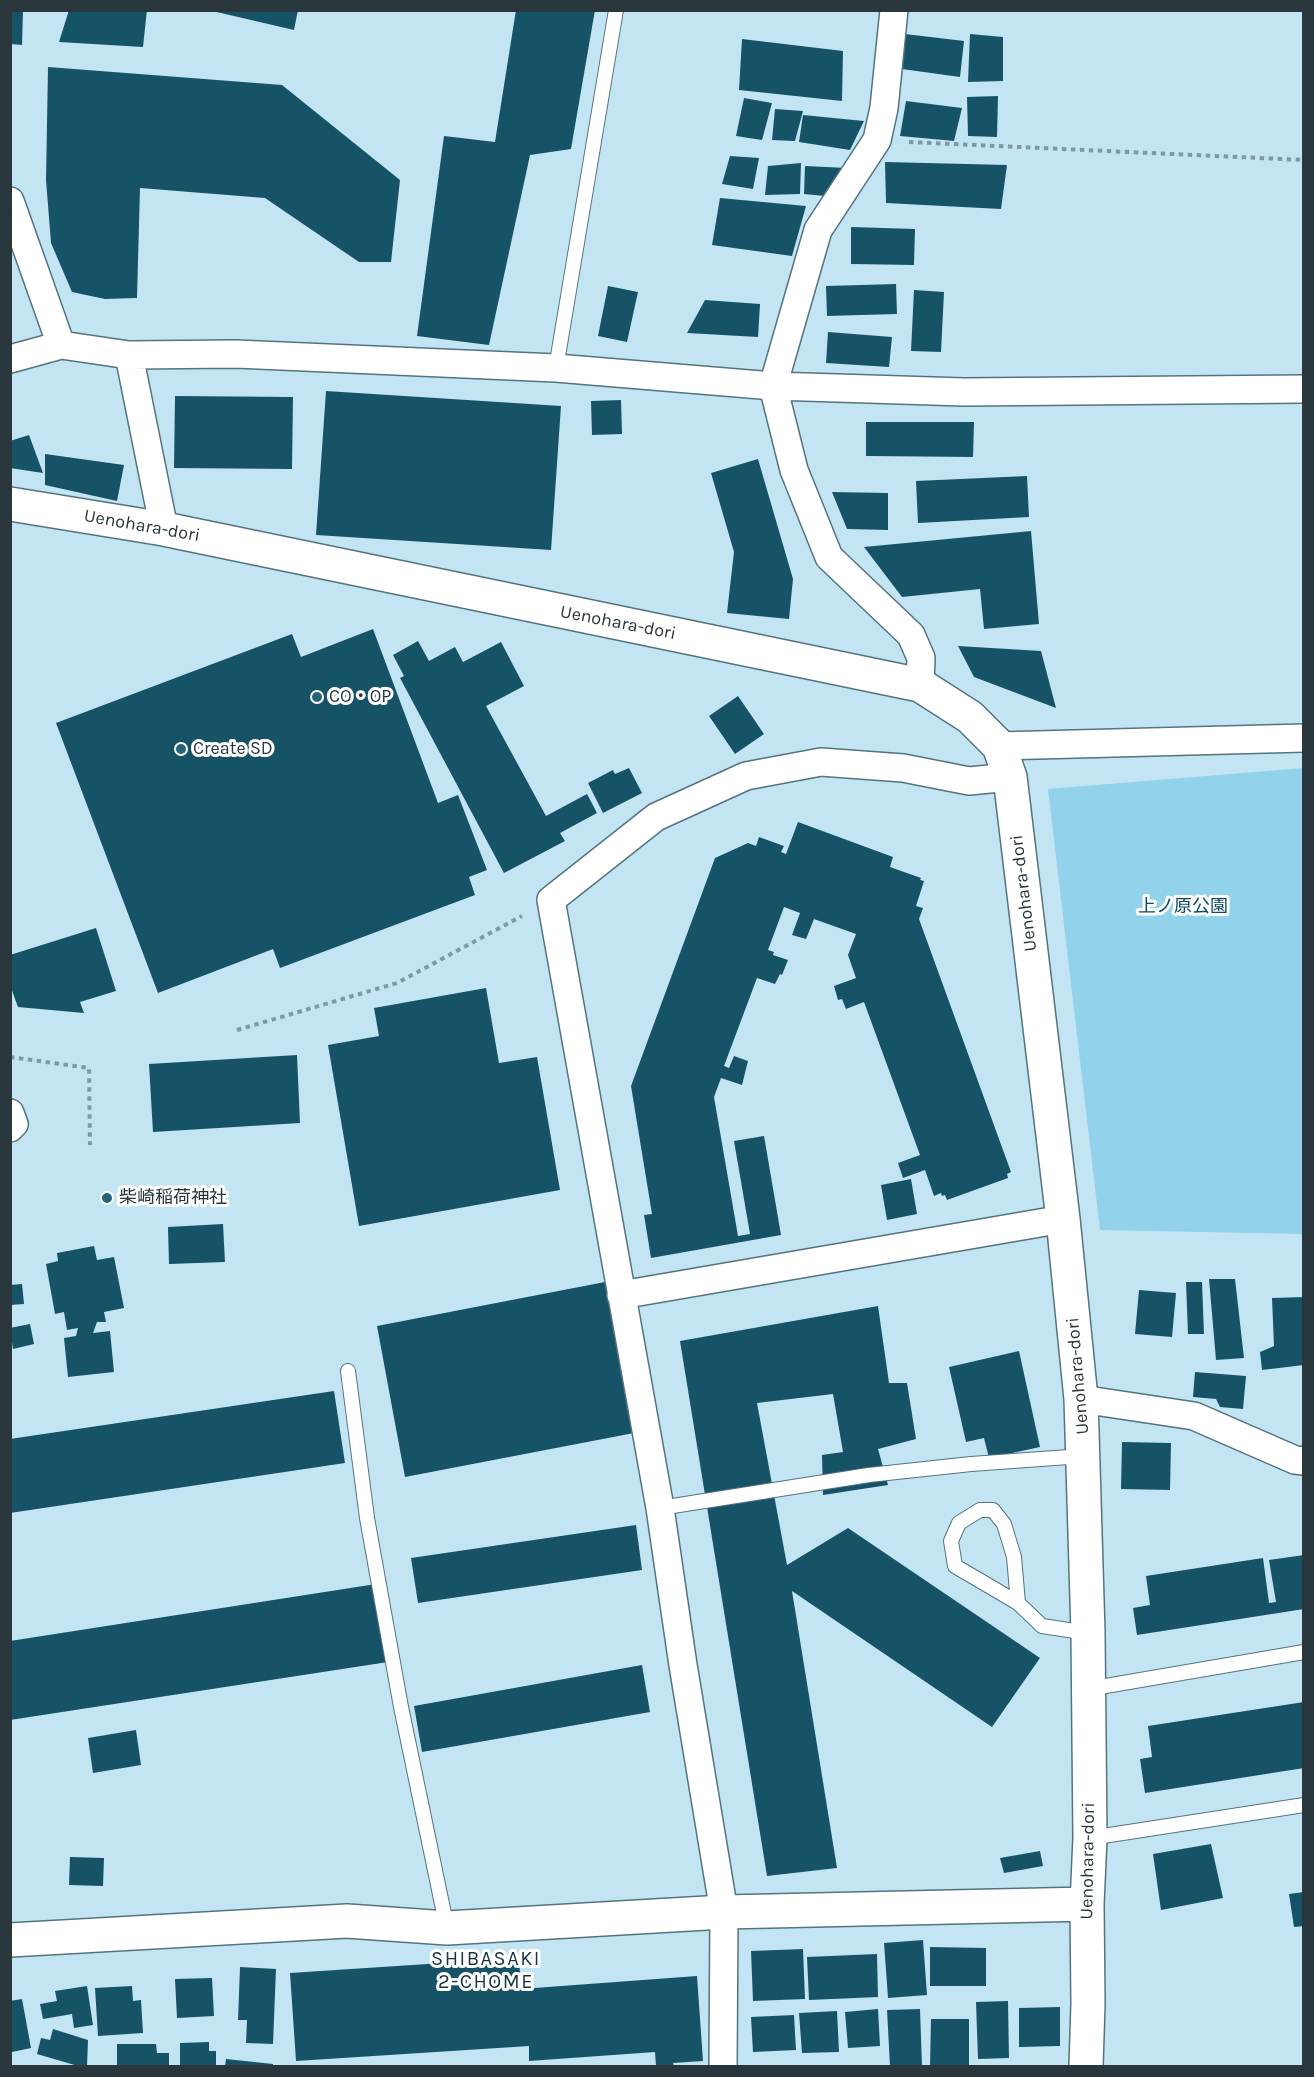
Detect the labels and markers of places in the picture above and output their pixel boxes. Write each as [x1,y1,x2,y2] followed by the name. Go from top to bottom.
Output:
[329,686,391,708] place label: CO・OP
[310,690,324,704] marker: CO・OP
[193,738,273,760] place label: Create SD
[174,742,188,756] marker: Create SD
[119,1187,227,1209] place label: 柴崎稲荷神社
[100,1191,114,1205] marker: 柴崎稲荷神社

